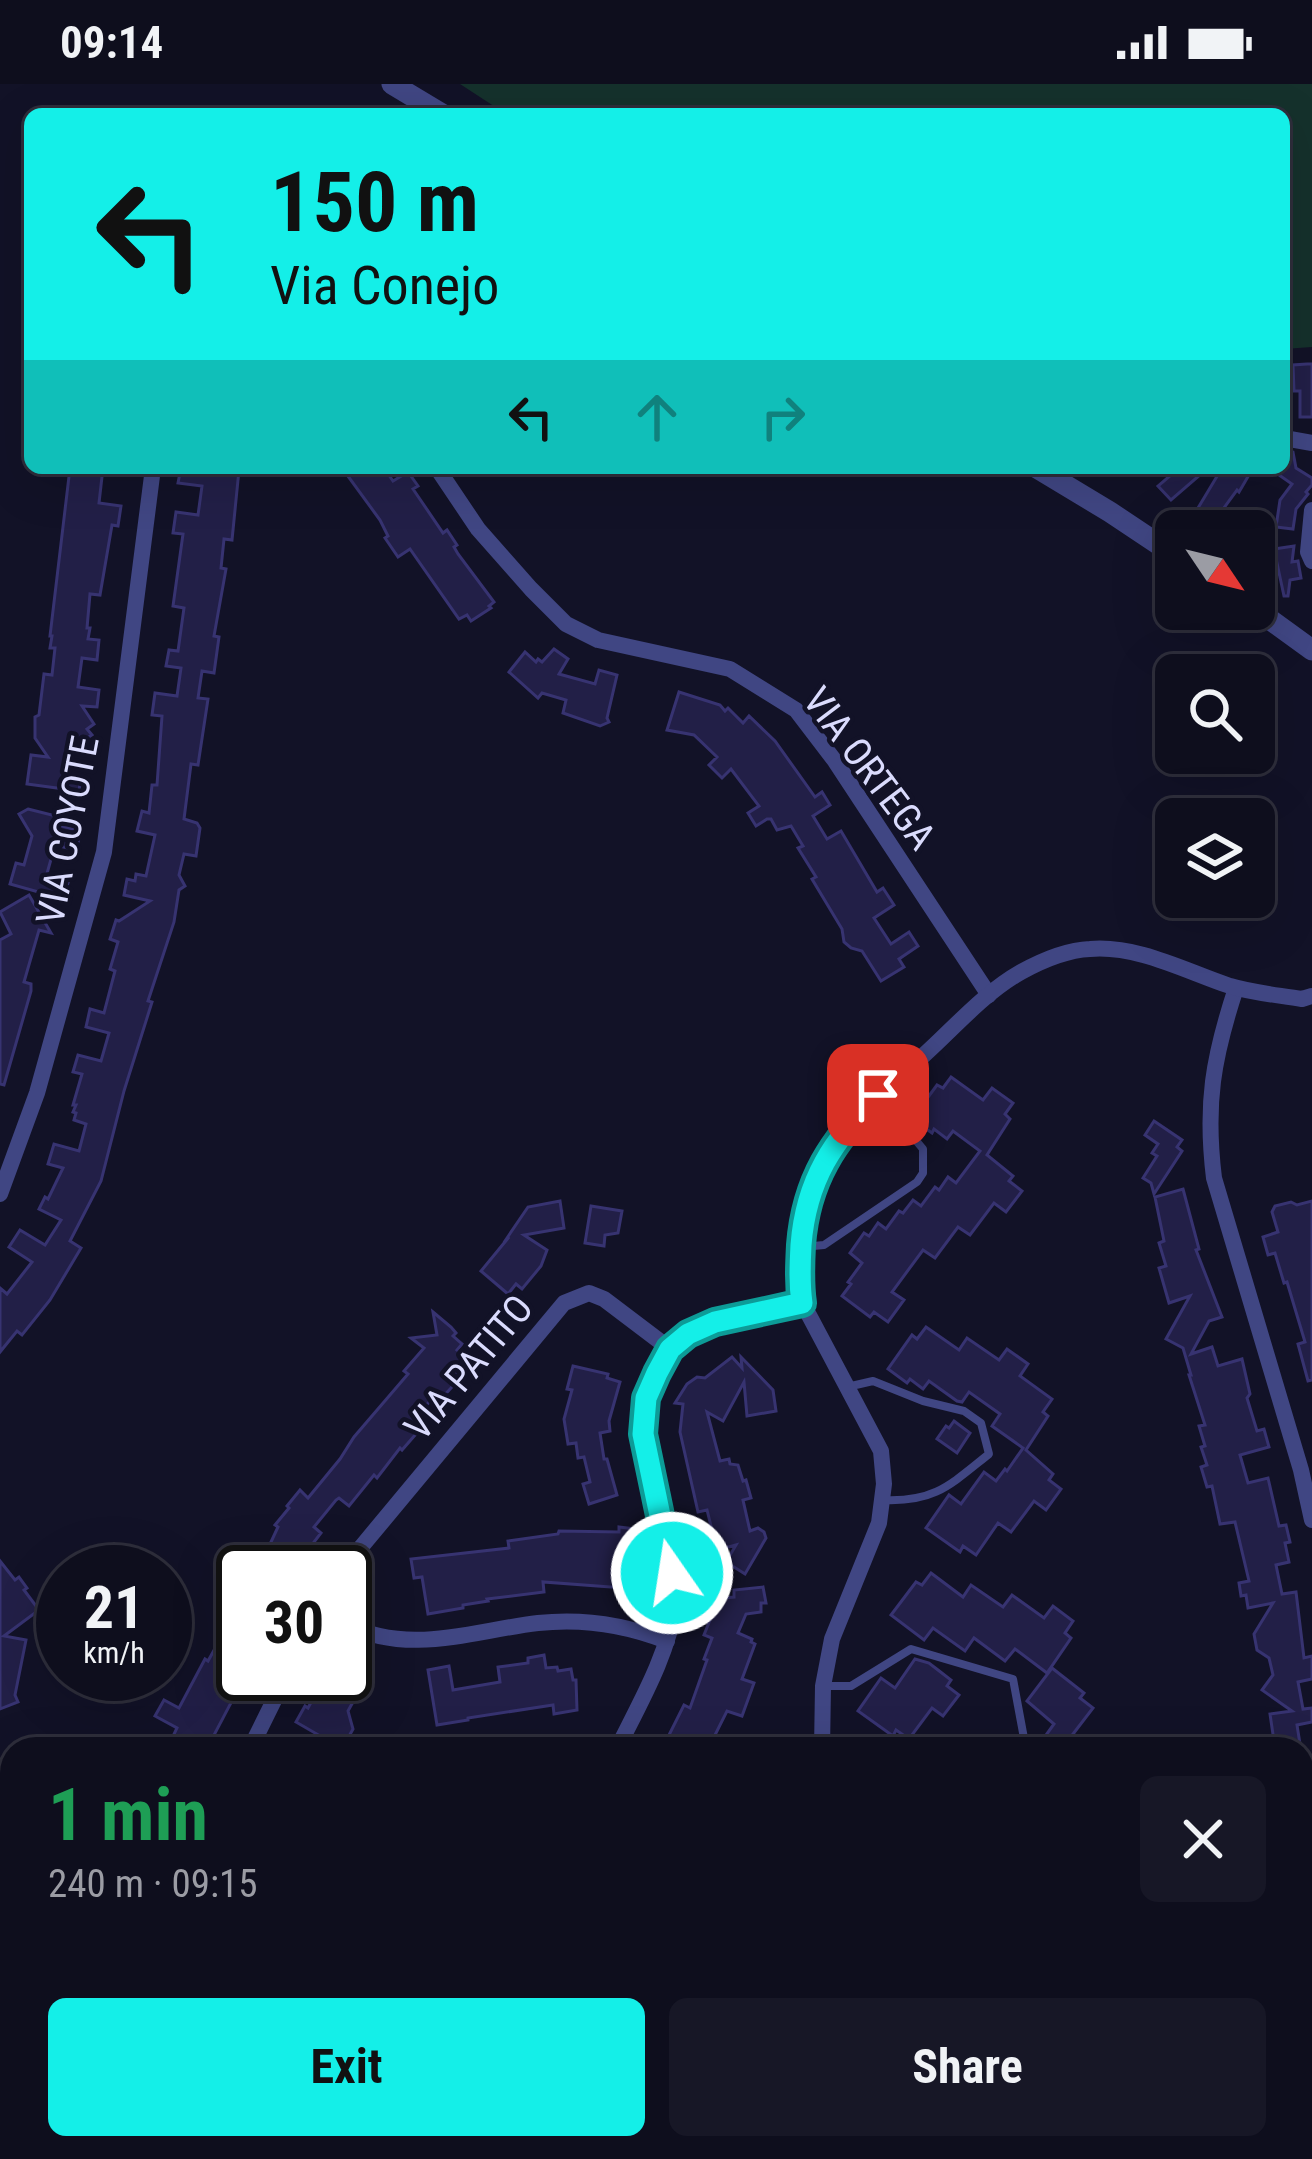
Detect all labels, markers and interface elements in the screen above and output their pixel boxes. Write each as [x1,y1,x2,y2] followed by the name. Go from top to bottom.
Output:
[60,16,163,69] text: 09:14
[270,153,479,252] text: 150 m
[72,156,228,312] icon: left
[270,254,499,317] text: Via Conejo
[498,384,564,450] icon: left
[624,384,690,450] icon: ahead
[750,384,816,450] icon: right
[1155,510,1275,630] north arrow
[1155,510,1275,918] map controls
[1155,654,1275,774] button: search
[793,678,945,859] street label: VIA ORTEGA
[27,732,109,928] street label: VIA COYOTE
[1155,798,1275,918] button: layers
[827,1044,929,1146] pin
[845,1062,911,1128] icon: arrive
[395,1286,543,1450] street label: VIA PATITO
[609,1510,735,1636] position arrow
[216,1545,372,1701] speed limit sign: 30
[84,1572,144,1643] text: 21
[83,1635,145,1670] text: km/h
[48,1773,208,1858] text: 1 min
[1140,1776,1266,1902] button: close
[48,1861,258,1907] text: 240 m · 09:15
[48,1998,645,2136] button: Exit
[669,1998,1266,2136] button: Share

